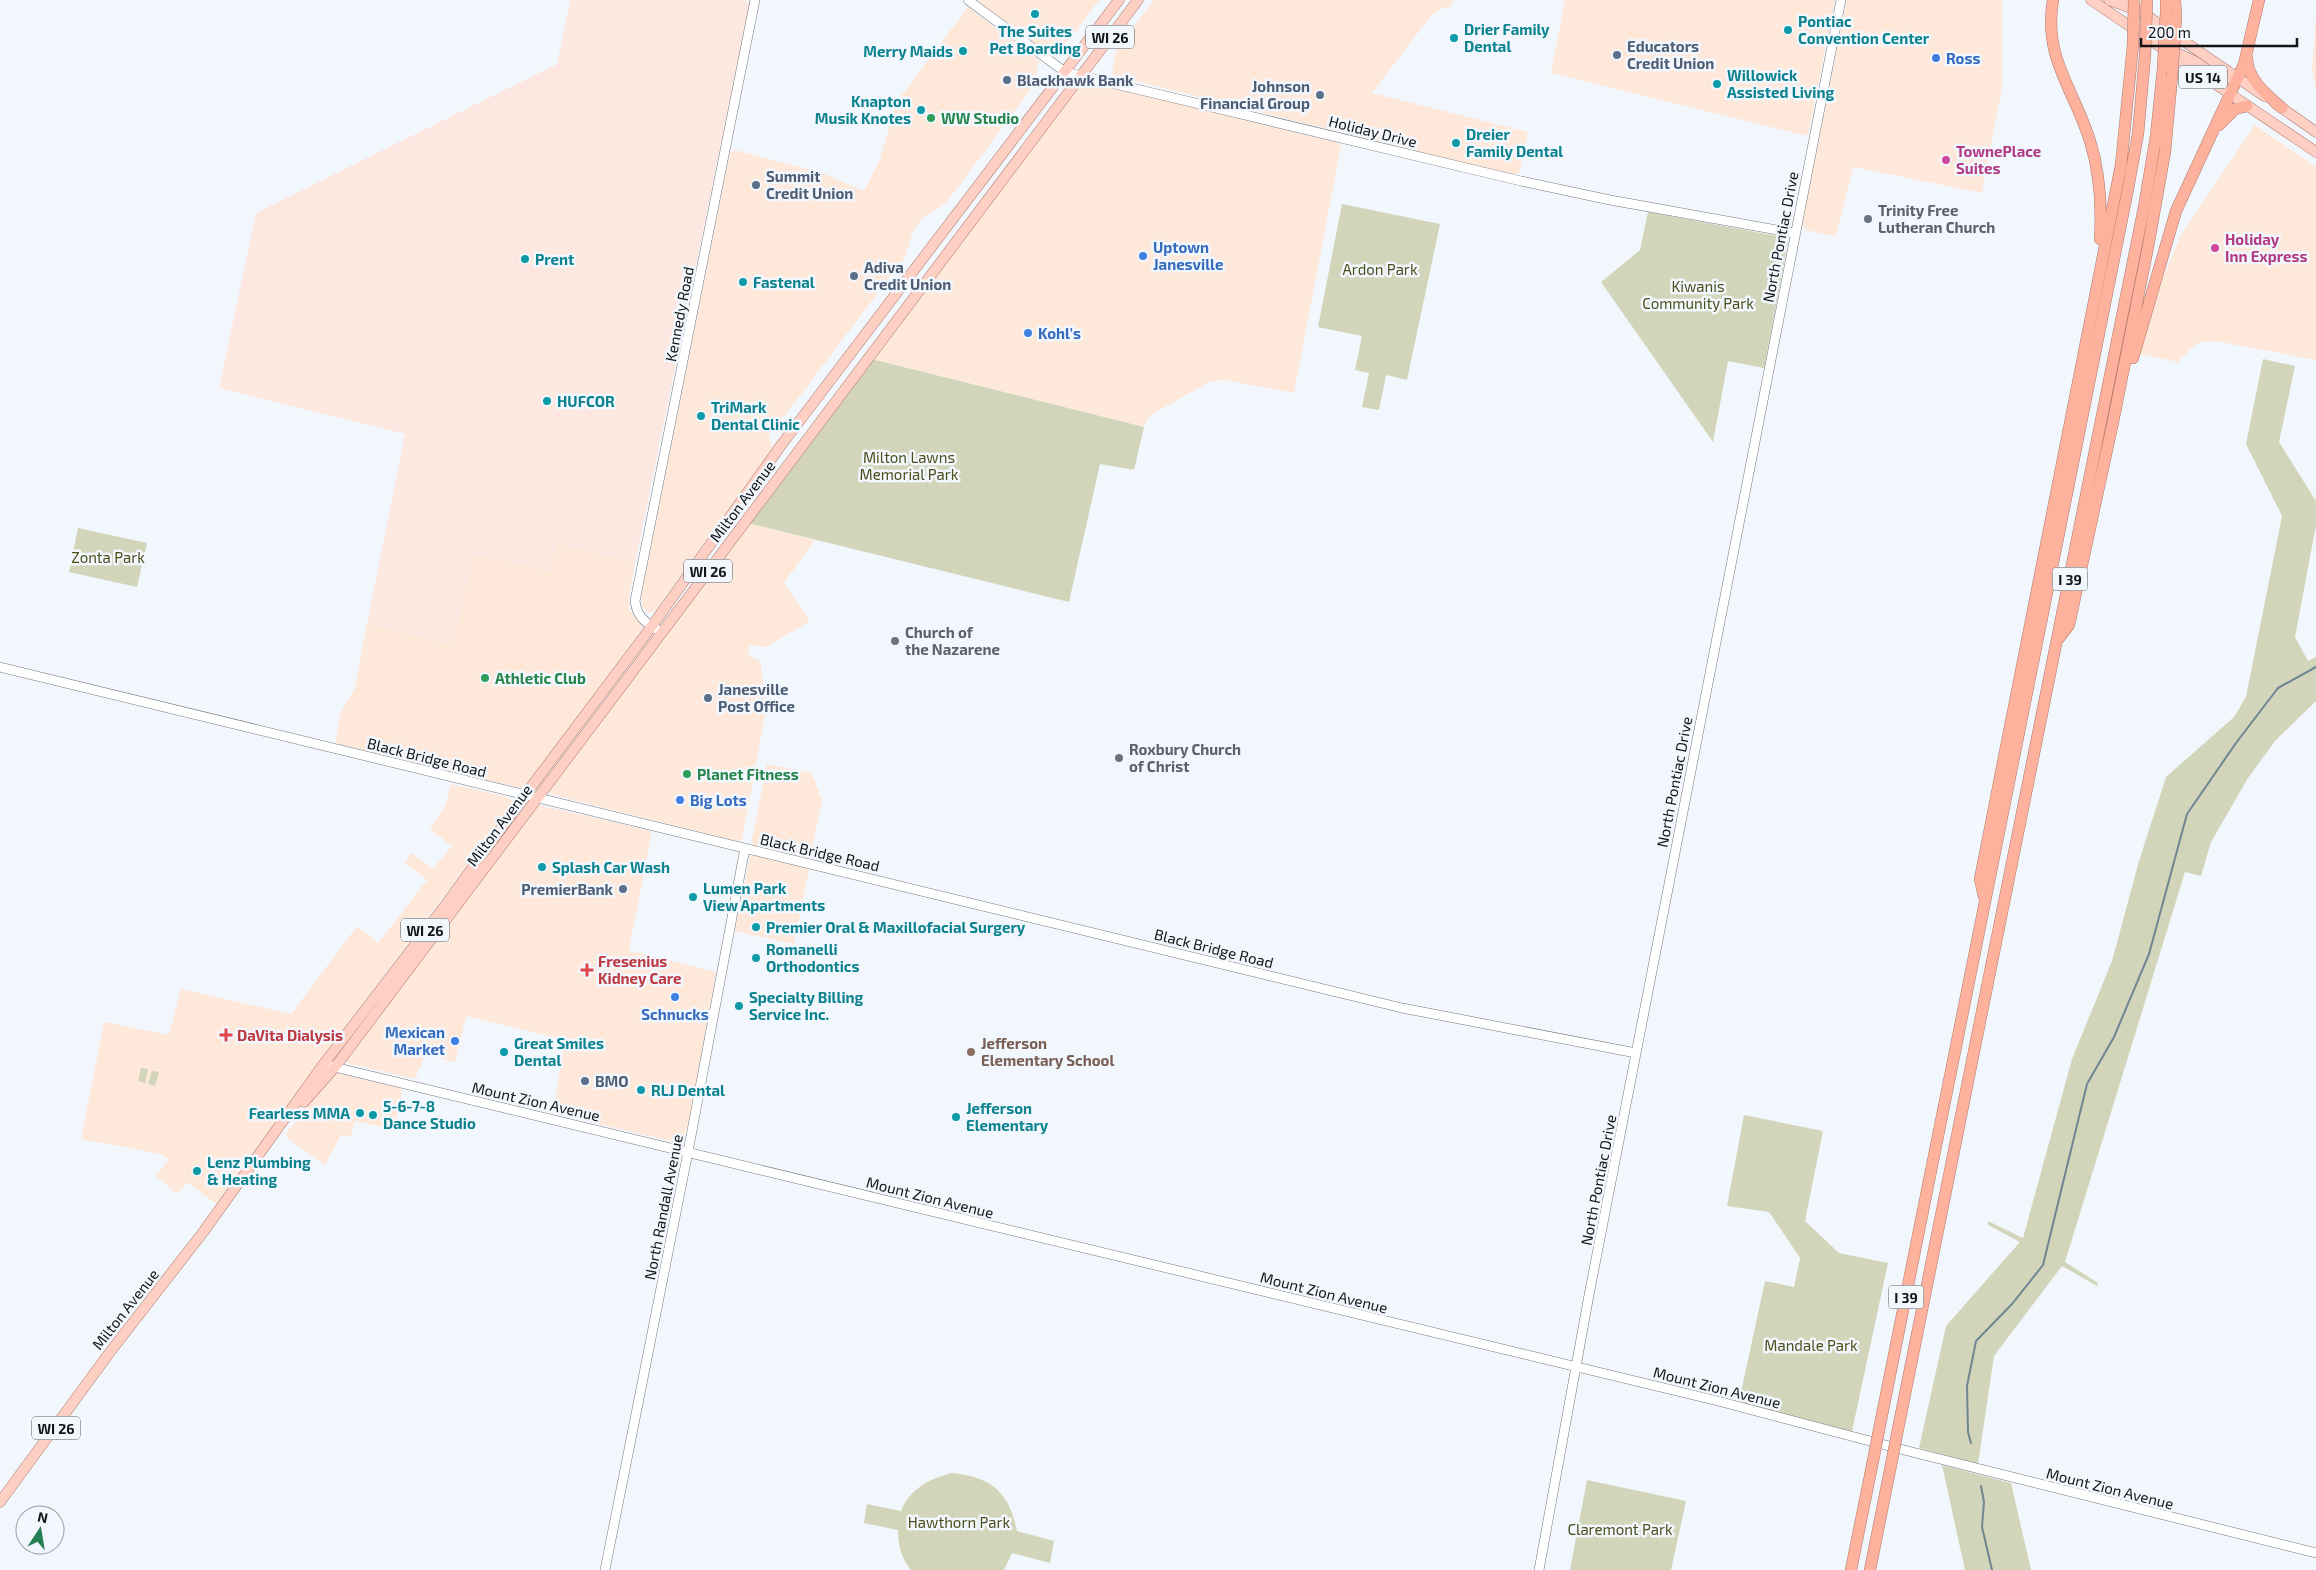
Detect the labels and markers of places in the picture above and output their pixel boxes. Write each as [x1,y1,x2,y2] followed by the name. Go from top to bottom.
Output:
[1029,8,1041,20] marker: The Suites Pet Boarding
[1798,12,1930,47] place label: Pontiac Convention Center
[1464,20,1550,55] place label: Drier Family Dental
[989,22,1081,57] place label: The Suites Pet Boarding
[1782,24,1794,36] marker: Pontiac Convention Center
[1448,32,1460,44] marker: Drier Family Dental
[1627,37,1714,72] place label: Educators Credit Union
[863,42,953,61] place label: Merry Maids
[957,45,969,57] marker: Merry Maids
[1611,49,1623,61] marker: Educators Credit Union
[1946,49,1980,67] place label: Ross
[1930,52,1942,64] marker: Ross
[1727,66,1834,101] place label: Willowick Assisted Living
[1017,71,1134,89] place label: Blackhawk Bank
[1001,74,1013,86] marker: Blackhawk Bank
[1200,77,1310,112] place label: Johnson Financial Group
[1711,78,1723,90] marker: Willowick Assisted Living
[1314,89,1326,101] marker: Johnson Financial Group
[815,92,911,127] place label: Knapton Musik Knotes
[915,104,927,116] marker: Knapton Musik Knotes
[941,109,1019,127] place label: WW Studio
[925,112,937,124] marker: WW Studio
[1466,125,1563,161] place label: Dreier Family Dental
[1450,137,1462,149] marker: Dreier Family Dental
[1956,142,2041,177] place label: TownePlace Suites
[1940,154,1952,166] marker: TownePlace Suites
[766,167,853,202] place label: Summit Credit Union
[750,179,762,191] marker: Summit Credit Union
[1878,201,1995,236] place label: Trinity Free Lutheran Church
[1862,213,1874,225] marker: Trinity Free Lutheran Church
[2225,230,2308,265] place label: Holiday Inn Express
[1153,238,1223,273] place label: Uptown Janesville
[2209,242,2221,254] marker: Holiday Inn Express
[535,250,574,268] place label: Prent
[1137,250,1149,262] marker: Uptown Janesville
[519,253,531,265] marker: Prent
[864,258,951,293] place label: Adiva Credit Union
[848,270,860,282] marker: Adiva Credit Union
[753,273,815,291] place label: Fastenal
[737,276,749,288] marker: Fastenal
[1038,324,1081,342] place label: Kohl's
[1022,327,1034,339] marker: Kohl's
[557,392,615,410] place label: HUFCOR
[541,395,553,407] marker: HUFCOR
[711,398,800,433] place label: TriMark Dental Clinic
[695,410,707,422] marker: TriMark Dental Clinic
[905,623,1000,658] place label: Church of the Nazarene
[889,635,901,647] marker: Church of the Nazarene
[495,669,586,687] place label: Athletic Club
[479,672,491,684] marker: Athletic Club
[718,680,795,715] place label: Janesville Post Office
[702,692,714,704] marker: Janesville Post Office
[1129,740,1241,775] place label: Roxbury Church of Christ
[1113,752,1125,764] marker: Roxbury Church of Christ
[697,765,799,783] place label: Planet Fitness
[681,768,693,780] marker: Planet Fitness
[690,791,747,809] place label: Big Lots
[674,794,686,806] marker: Big Lots
[552,858,670,876] place label: Splash Car Wash
[536,861,548,873] marker: Splash Car Wash
[703,879,825,914] place label: Lumen Park View Apartments
[521,880,614,898] place label: PremierBank
[617,883,629,895] marker: PremierBank
[687,891,699,903] marker: Lumen Park View Apartments
[766,918,1026,937] place label: Premier Oral & Maxillofacial Surgery
[750,921,762,933] marker: Premier Oral & Maxillofacial Surgery
[766,940,859,975] place label: Romanelli Orthodontics
[598,952,682,988] place label: Fresenius Kidney Care
[750,952,762,964] marker: Romanelli Orthodontics
[580,963,594,977] marker: Fresenius Kidney Care
[749,988,864,1023] place label: Specialty Billing Service Inc.
[669,991,681,1003] marker: Schnucks
[733,1000,745,1012] marker: Specialty Billing Service Inc.
[641,1005,709,1023] place label: Schnucks
[385,1023,445,1058] place label: Mexican Market
[237,1026,343,1045] place label: DaVita Dialysis
[219,1028,233,1042] marker: DaVita Dialysis
[514,1034,604,1069] place label: Great Smiles Dental
[981,1034,1114,1070] place label: Jefferson Elementary School
[449,1035,461,1047] marker: Mexican Market
[498,1046,510,1058] marker: Great Smiles Dental
[965,1046,977,1058] marker: Jefferson Elementary School
[595,1072,629,1090] place label: BMO
[579,1075,591,1087] marker: BMO
[651,1081,725,1099] place label: RLJ Dental
[635,1084,647,1096] marker: RLJ Dental
[383,1097,476,1132] place label: 5-6-7-8 Dance Studio
[966,1099,1049,1135] place label: Jefferson Elementary
[249,1104,350,1122] place label: Fearless MMA
[354,1107,366,1119] marker: Fearless MMA
[367,1109,379,1121] marker: 5-6-7-8 Dance Studio
[950,1111,962,1123] marker: Jefferson Elementary
[207,1153,311,1188] place label: Lenz Plumbing & Heating
[191,1165,203,1177] marker: Lenz Plumbing & Heating

